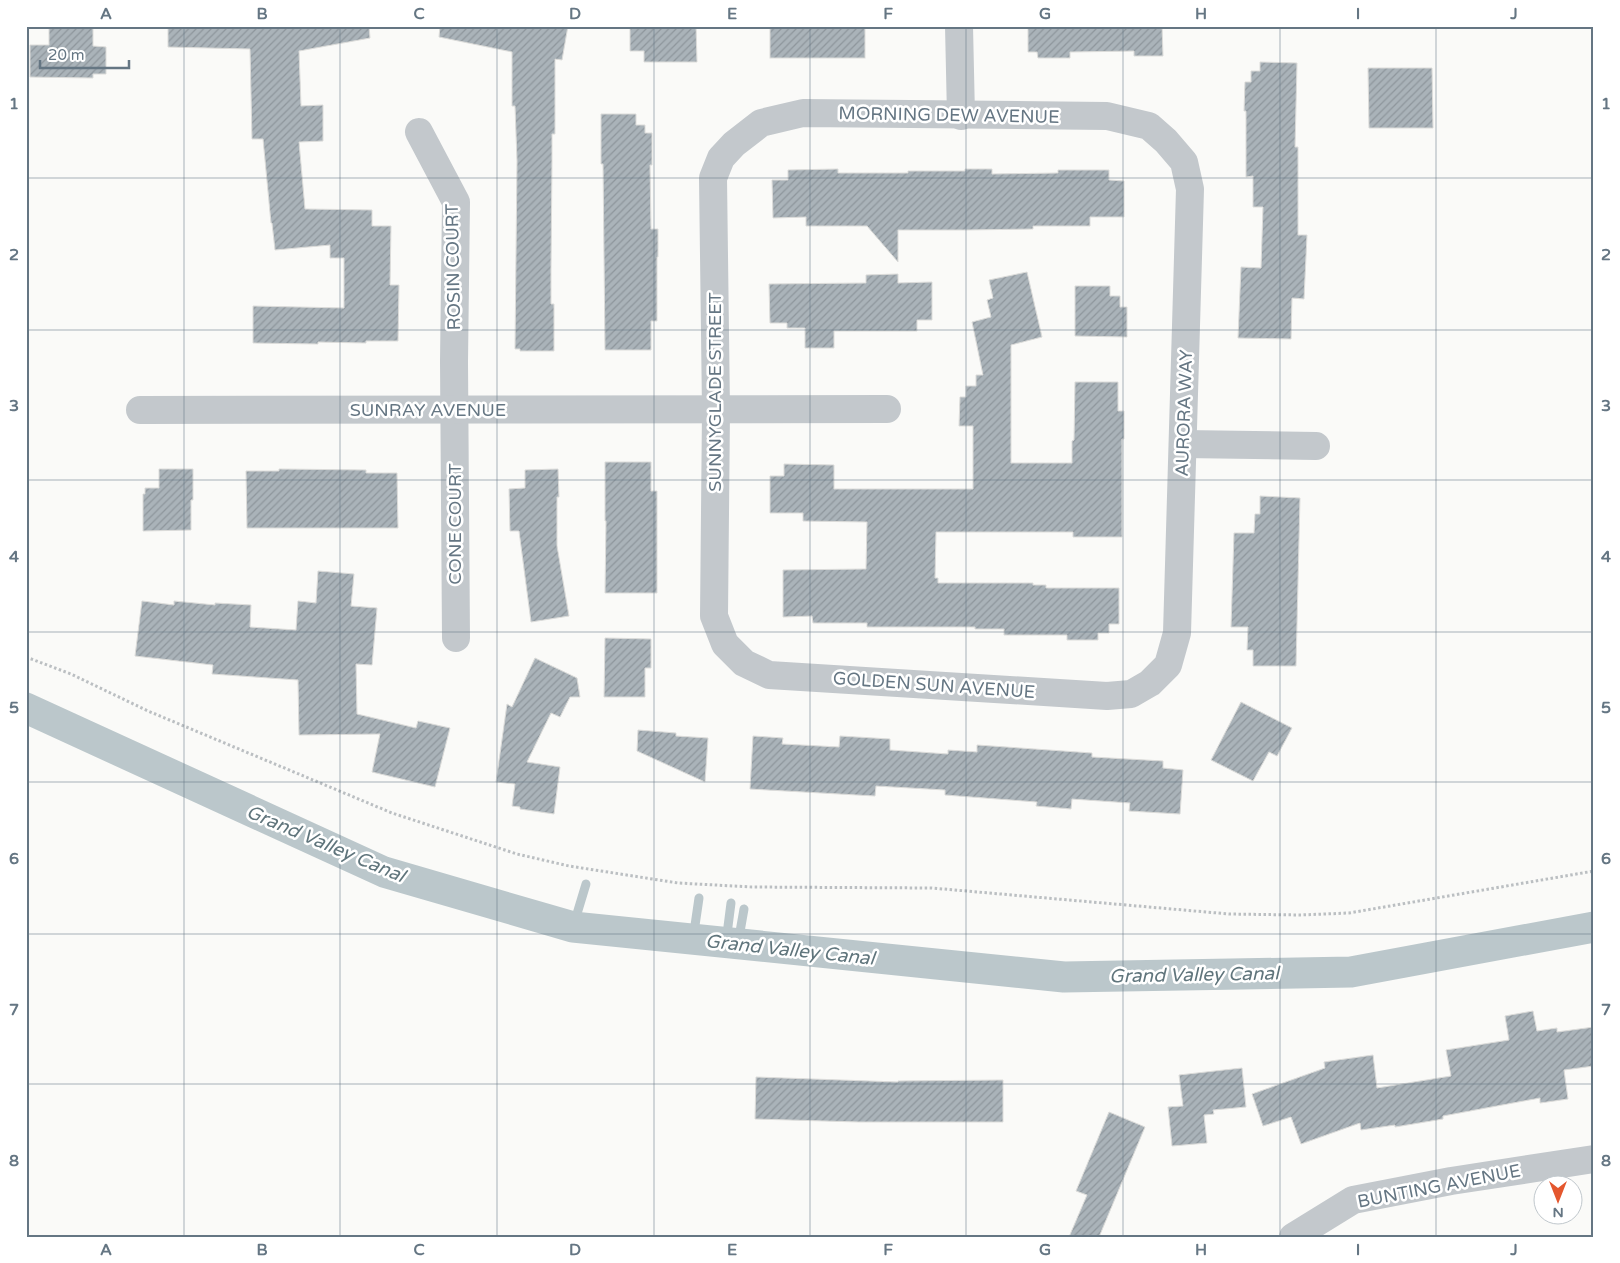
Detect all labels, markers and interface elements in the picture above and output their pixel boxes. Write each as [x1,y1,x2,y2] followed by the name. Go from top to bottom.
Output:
[100,4,112,24] text: A
[256,4,268,24] text: B
[413,4,425,24] text: C
[569,4,581,24] text: D
[727,4,737,24] text: E
[883,4,893,24] text: F
[1039,4,1051,24] text: G
[1195,4,1207,24] text: H
[1356,4,1360,24] text: I
[1509,4,1518,24] text: J
[40,38,129,70] scale bar
[48,46,85,64] text: 20 m
[9,94,19,114] text: 1
[1601,94,1611,114] text: 1
[838,102,1060,128] street label: MORNING DEW AVENUE
[441,203,465,331] street label: ROSIN COURT
[9,245,19,265] text: 2
[1601,245,1611,265] text: 2
[704,292,726,492] street label: SUNNYGLADE STREET
[1171,349,1197,477] street label: AURORA WAY
[9,396,19,416] text: 3
[1601,396,1611,416] text: 3
[350,399,506,421] street label: SUNRAY AVENUE
[444,463,466,585] street label: CONE COURT
[9,547,19,567] text: 4
[1601,547,1611,567] text: 4
[832,667,1036,703] street label: GOLDEN SUN AVENUE
[9,698,19,718] text: 5
[1601,698,1611,718] text: 5
[243,801,410,888] water label: Grand Valley Canal
[9,849,19,869] text: 6
[1601,849,1611,869] text: 6
[704,930,878,970] water label: Grand Valley Canal
[1109,962,1281,987] water label: Grand Valley Canal
[9,1000,19,1020] text: 7
[1601,1000,1611,1020] text: 7
[9,1151,19,1171] text: 8
[1601,1151,1611,1171] text: 8
[1356,1159,1522,1213] street label: BUNTING AVENUE
[1532,1176,1582,1226] north arrow
[1552,1204,1564,1221] text: N
[100,1240,112,1260] text: A
[256,1240,268,1260] text: B
[413,1240,425,1260] text: C
[569,1240,581,1260] text: D
[727,1240,737,1260] text: E
[883,1240,893,1260] text: F
[1039,1240,1051,1260] text: G
[1195,1240,1207,1260] text: H
[1356,1240,1360,1260] text: I
[1509,1240,1518,1260] text: J

